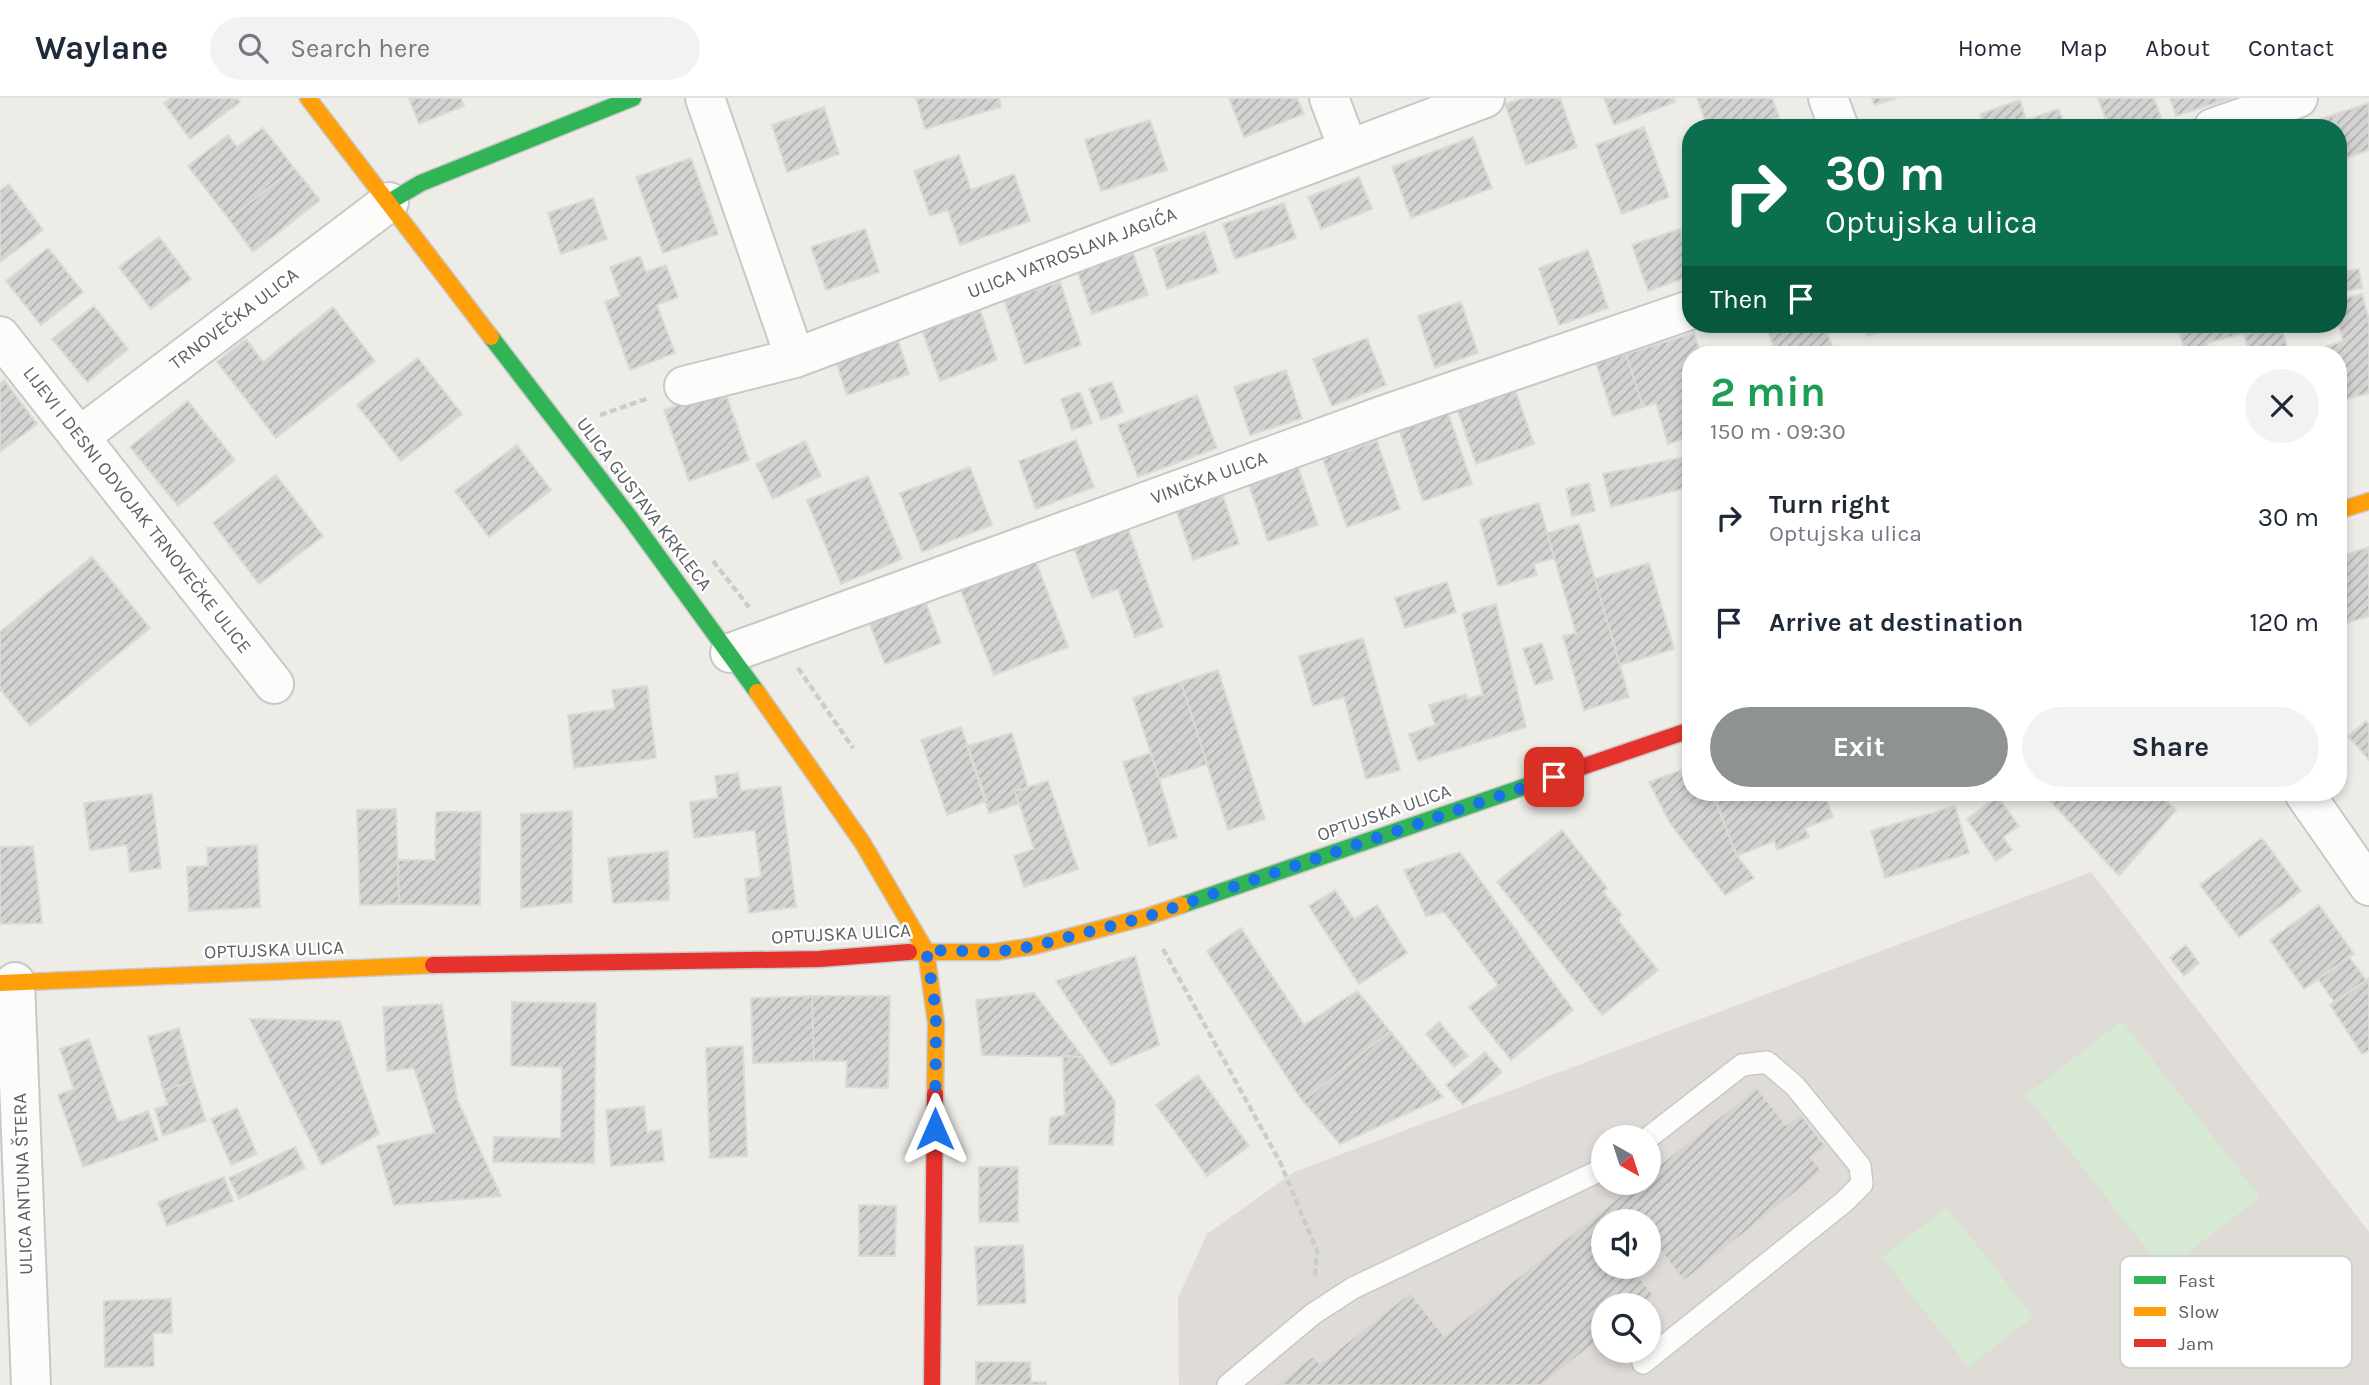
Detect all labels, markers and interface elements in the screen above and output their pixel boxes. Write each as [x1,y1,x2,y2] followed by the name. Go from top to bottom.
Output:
[210,17,700,80] search box
[35,29,168,67] text: Waylane
[234,29,272,67] icon: search
[290,33,430,64] text: Search here
[1958,34,2022,62] text: Home
[2060,34,2107,62] text: Map
[2145,34,2210,62] text: About
[2248,34,2334,62] text: Contact
[1825,145,1945,202] text: 30 m
[1710,147,1801,238] icon: right
[964,202,1180,303] street label: ULICA VATROSLAVA JAGIĆA
[1825,204,2038,241] text: Optujska ulica
[165,263,303,375] street label: TRNOVEČKA ULICA
[1782,280,1820,318] icon: arrive
[1710,284,1768,315] text: Then
[18,362,256,658] street label: LIJEVI I DESNI ODVOJAK TRNOVEČKE ULICE
[1710,367,1826,417] text: 2 min
[2245,369,2319,443] button: close
[572,413,716,595] street label: ULICA GUSTAVA KRKLECA
[1710,418,1846,445] text: 150 m · 09:30
[1148,447,1270,509] street label: VINIČKA ULICA
[1769,489,1890,520] text: Turn right
[1710,499,1748,537] icon: right
[2258,502,2319,533] text: 30 m
[1769,520,1922,547] text: Optujska ulica
[1710,604,1748,642] icon: arrive
[1769,607,2023,638] text: Arrive at destination
[2249,607,2319,638] text: 120 m
[1710,707,2008,787] button: Exit
[2022,707,2319,787] button: Share
[1524,747,1584,807] pin
[1535,758,1573,796] icon: arrive
[1314,780,1454,846] street label: OPTUJSKA ULICA
[771,919,912,949] street label: OPTUJSKA ULICA
[204,937,344,963] street label: OPTUJSKA ULICA
[898,1092,972,1166] position arrow
[9,1093,37,1275] street label: ULICA ANTUNA ŠTERA
[1591,1125,1661,1195] north arrow
[1591,1125,1661,1363] map controls
[1591,1209,1661,1279] button: sound
[2120,1256,2352,1368] legend
[2178,1270,2215,1292] text: Fast
[1591,1293,1661,1363] button: search
[2178,1301,2219,1323] text: Slow
[2178,1333,2214,1355] text: Jam

